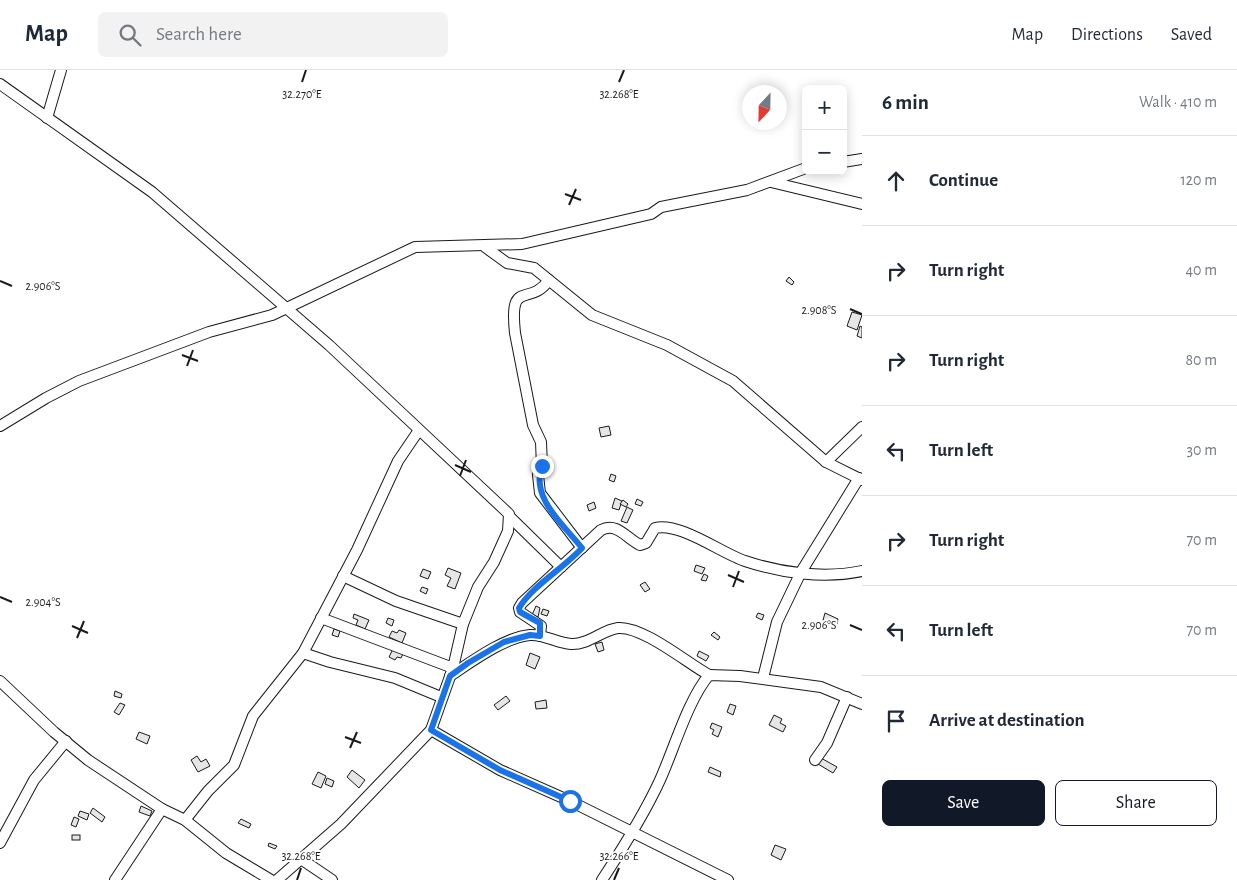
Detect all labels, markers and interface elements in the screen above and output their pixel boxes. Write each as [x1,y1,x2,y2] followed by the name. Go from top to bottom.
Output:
[98,12,448,57] search box
[116,21,144,49] icon: search
[25,22,68,46] text: Map
[156,25,242,44] text: Search here
[1012,26,1043,44] text: Map
[1071,26,1143,44] text: Directions
[1171,26,1212,44] text: Saved
[742,85,787,130] north arrow
[802,85,847,175] map controls
[802,85,847,130] button: +
[282,88,322,100] text: 32.270°E
[599,88,639,100] text: 32.268°E
[882,92,929,113] text: 6 min
[1139,94,1217,110] text: Walk · 410 m
[802,130,847,175] button: −
[882,167,910,195] icon: ahead
[929,171,998,190] text: Continue
[1180,172,1217,188] text: 120 m
[882,257,910,285] icon: right
[929,261,1004,280] text: Turn right
[1185,262,1217,278] text: 40 m
[25,280,61,292] text: 2.906°S
[801,304,837,316] text: 2.908°S
[882,347,910,375] icon: right
[929,351,1004,370] text: Turn right
[1186,352,1217,368] text: 80 m
[882,437,910,465] icon: left
[929,441,993,460] text: Turn left
[1187,442,1217,458] text: 30 m
[531,455,554,478] route end
[882,527,910,555] icon: right
[929,531,1004,550] text: Turn right
[1186,532,1217,548] text: 70 m
[25,596,61,608] text: 2.904°S
[882,617,910,645] icon: left
[801,619,837,631] text: 2.906°S
[929,621,993,640] text: Turn left
[1186,622,1217,638] text: 70 m
[882,707,910,735] icon: arrive
[929,711,1085,730] text: Arrive at destination
[882,780,1045,826] button: Save
[1055,780,1217,826] button: Share
[559,790,582,813] route start
[281,850,321,862] text: 32.268°E
[599,850,639,862] text: 32.266°E

